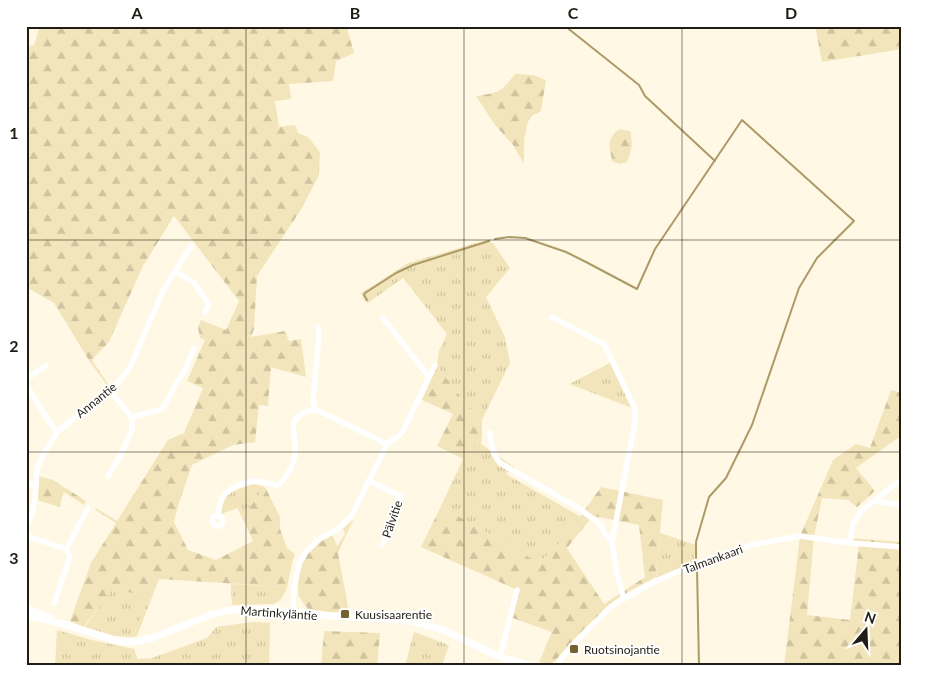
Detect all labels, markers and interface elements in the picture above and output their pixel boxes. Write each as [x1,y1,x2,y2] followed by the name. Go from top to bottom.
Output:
[130,3,143,22] text: A
[350,3,360,22] text: B
[568,3,579,22] text: C
[785,3,797,22] text: D
[9,123,19,142] text: 1
[9,336,19,355] text: 2
[73,379,119,421] street label: Annantie
[379,498,405,540] street label: Pälvitie
[681,541,745,577] street label: Talmankaari
[9,548,19,567] text: 3
[240,603,318,623] street label: Martinkyläntie
[840,604,890,654] north arrow
[355,607,432,622] place label: Kuusisaarentie
[863,607,878,627] text: N
[339,608,351,620] marker: Kuusisaarentie
[584,642,660,657] place label: Ruotsinojantie
[568,643,580,655] marker: Ruotsinojantie

